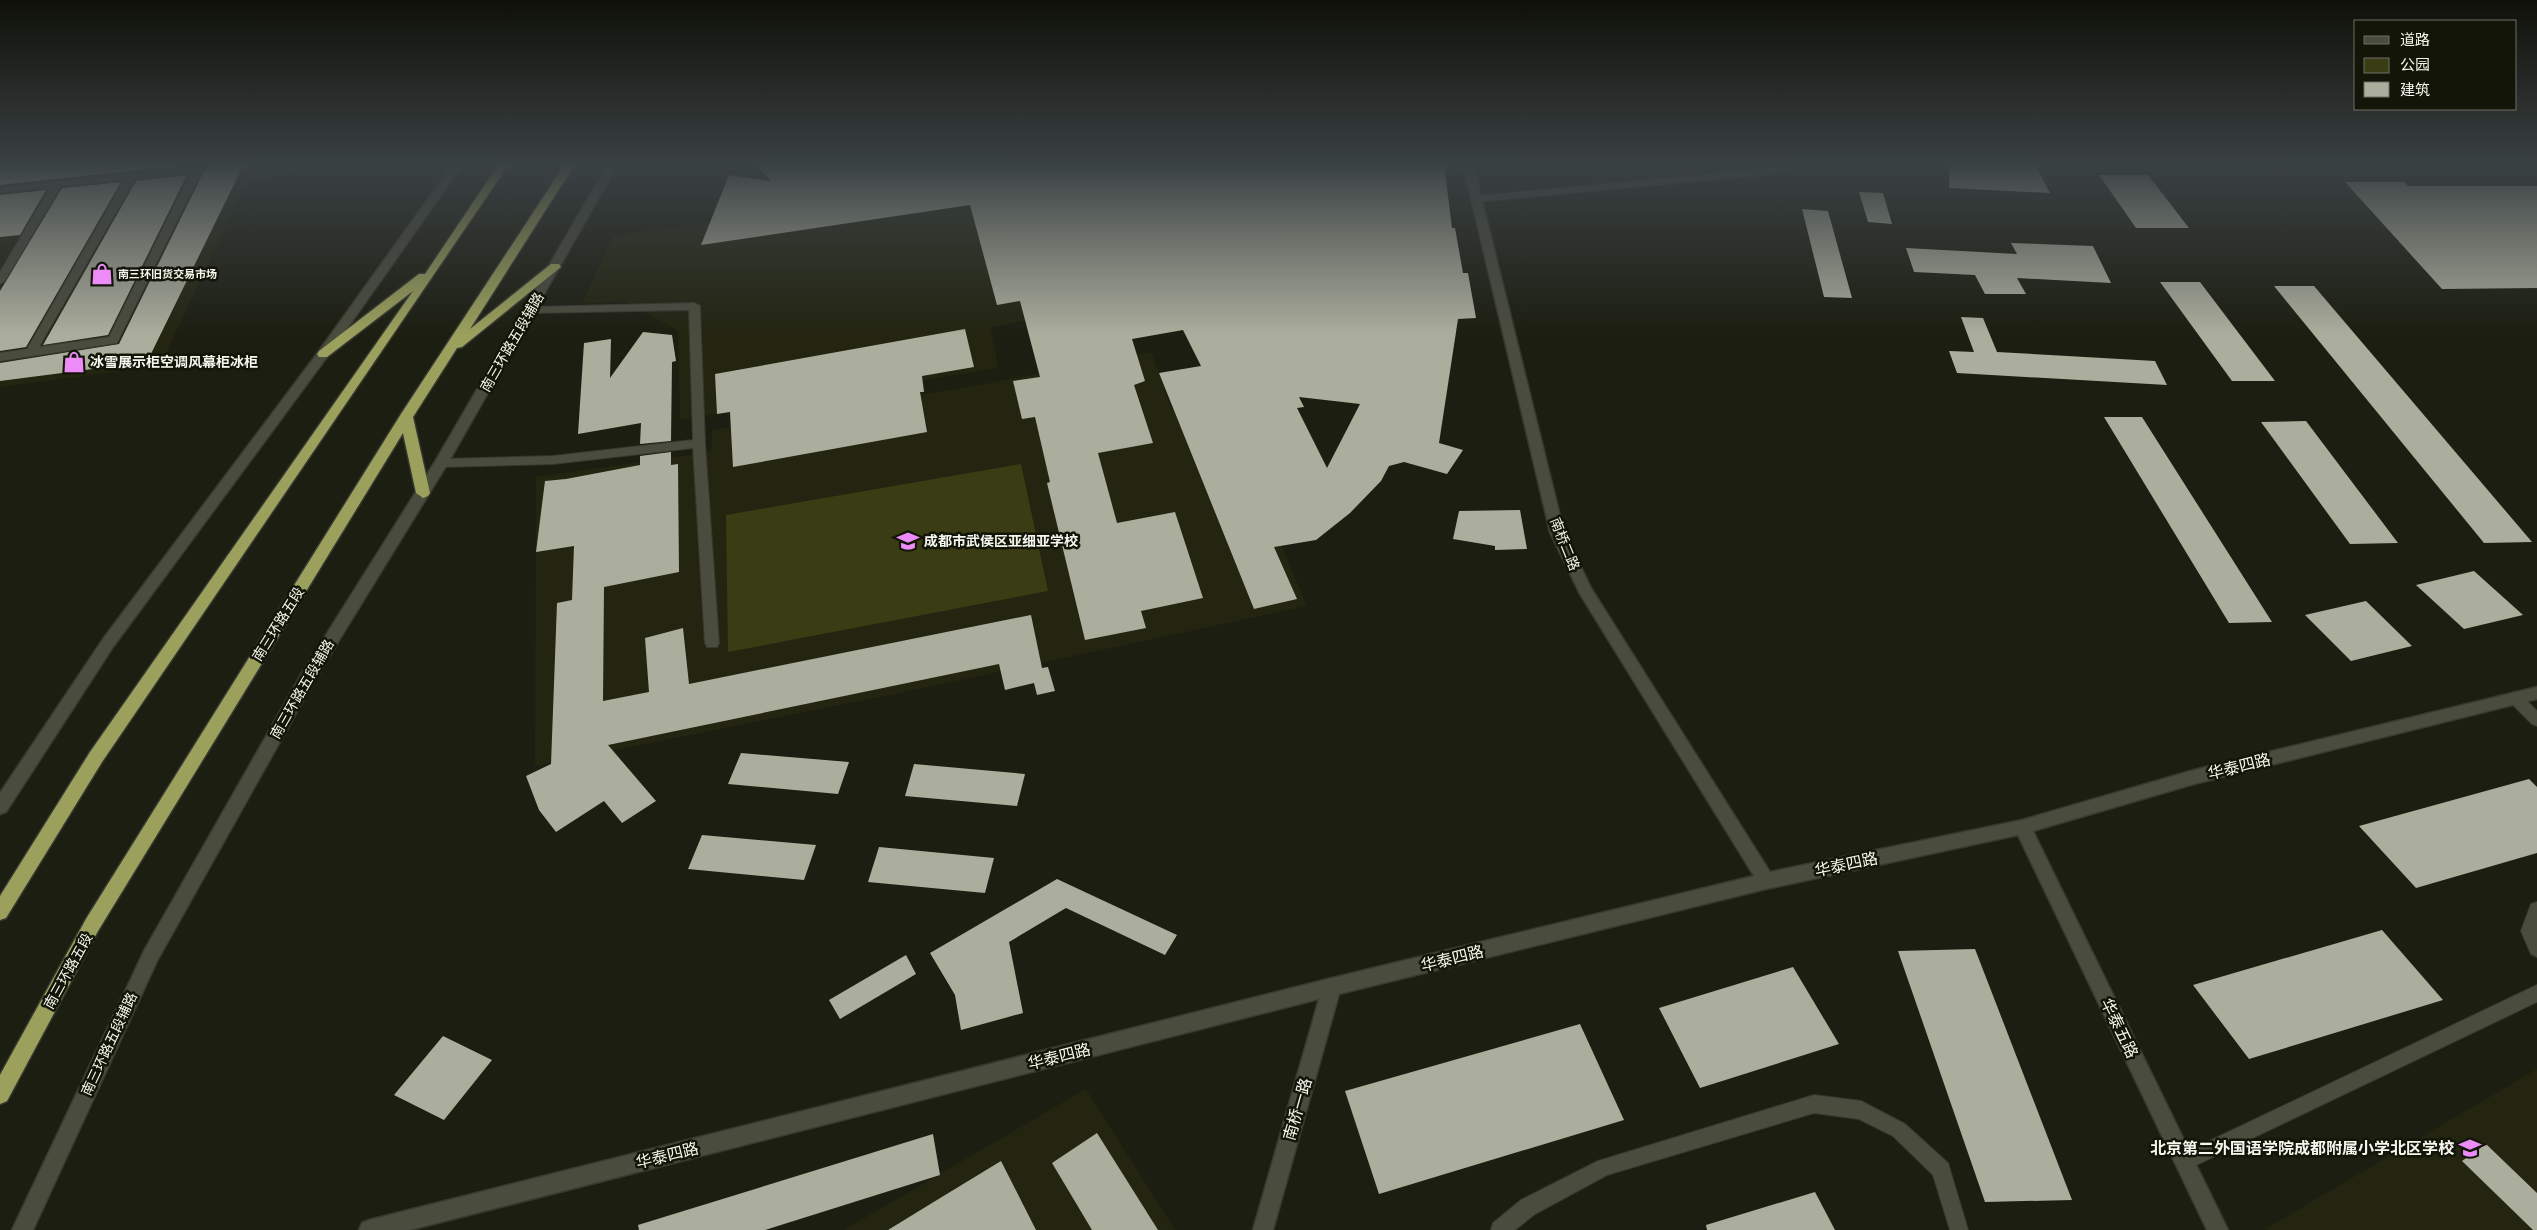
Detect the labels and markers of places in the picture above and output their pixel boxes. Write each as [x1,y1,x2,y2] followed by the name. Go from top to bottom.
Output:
[89,261,115,287] shop icon: 南三环旧货交易市场
[118,268,217,281] place label: 南三环旧货交易市场
[61,349,87,375] shop icon: 冰雪展示柜空调风幕柜冰柜
[90,354,258,371] place label: 冰雪展示柜空调风幕柜冰柜
[895,528,921,554] school or university icon: 成都市武侯区亚细亚学校
[924,533,1078,550] place label: 成都市武侯区亚细亚学校
[2457,1135,2483,1161] school or university icon: 北京第二外国语学院成都附属小学北区学校
[2150,1139,2455,1158] place label: 北京第二外国语学院成都附属小学北区学校

